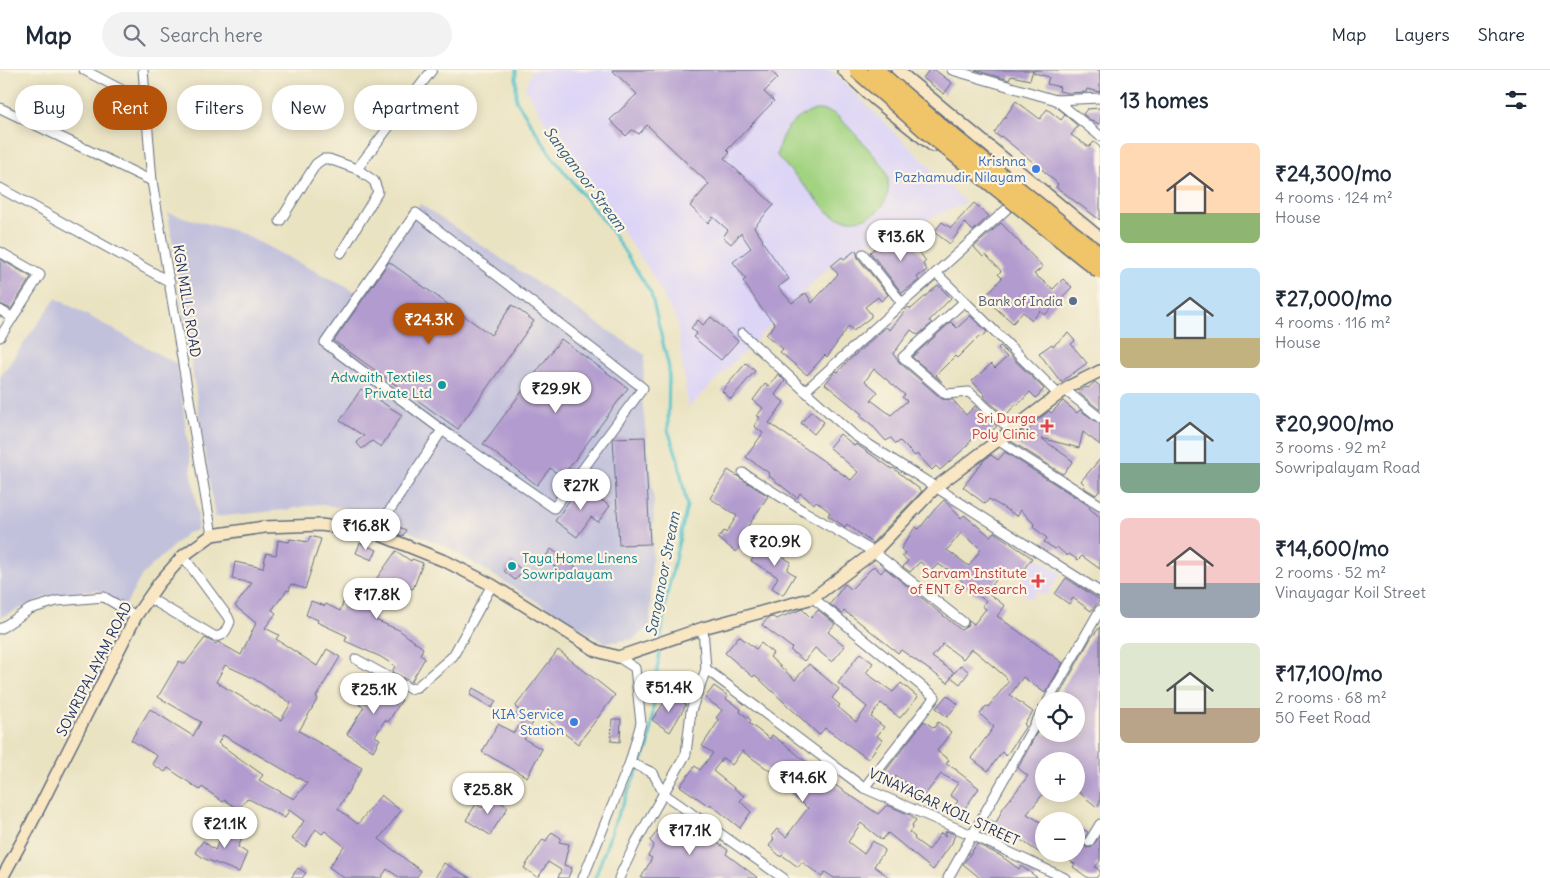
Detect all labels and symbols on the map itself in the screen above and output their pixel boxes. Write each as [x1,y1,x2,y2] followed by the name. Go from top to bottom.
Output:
[540,123,632,236] water label: Sanganoor Stream
[894,152,1026,186] place label: Krishna Pazhamudir Nilayam
[1030,163,1042,175] marker: Krishna Pazhamudir Nilayam
[860,220,942,262] pin: ₹13.6K
[169,243,205,359] street label: KGN MILLS ROAD
[978,292,1063,310] place label: Bank of India
[1067,295,1079,307] marker: Bank of India
[388,302,470,345] pin: ₹24.3K
[331,368,432,402] place label: Adwaith Textiles Private Ltd
[515,372,597,414] pin: ₹29.9K
[436,379,448,391] marker: Adwaith Textiles Private Ltd
[972,409,1036,443] place label: Sri Durga Poly Clinic
[1040,419,1054,433] marker: Sri Durga Poly Clinic
[551,468,611,511] pin: ₹27K
[325,508,407,551] pin: ₹16.8K
[641,509,684,638] water label: Sanganoor Stream
[734,524,816,567] pin: ₹20.9K
[522,549,638,583] place label: Taya Home Linens Sowripalayam
[506,560,518,572] marker: Taya Home Linens Sowripalayam
[910,564,1027,598] place label: Sarvam Institute of ENT & Research
[1031,574,1045,588] marker: Sarvam Institute of ENT & Research
[336,578,418,620] pin: ₹17.8K
[52,599,136,739] street label: SOWRIPALAYAM ROAD
[628,670,710,713] pin: ₹51.4K
[333,672,415,715] pin: ₹25.1K
[492,705,564,739] place label: KIA Service Station
[568,716,580,728] marker: KIA Service Station
[762,760,844,803] pin: ₹14.6K
[866,764,1022,850] street label: VINAYAGAR KOIL STREET
[447,772,529,815] pin: ₹25.8K
[184,806,266,849] pin: ₹21.1K
[649,814,731,856] pin: ₹17.1K

